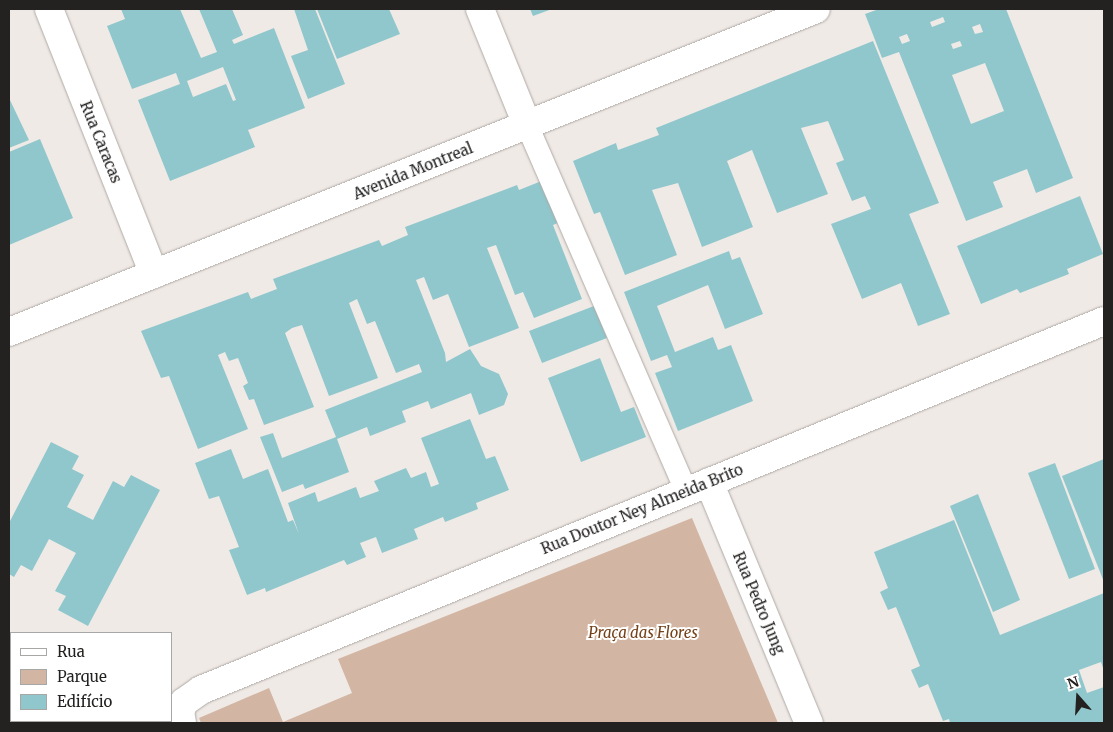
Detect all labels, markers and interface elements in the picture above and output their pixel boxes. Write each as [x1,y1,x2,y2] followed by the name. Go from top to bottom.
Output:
[76,98,126,186] street label: Rua Caracas
[351,139,475,203] street label: Avenida Montreal
[538,460,746,558] street label: Rua Doutor Ney Almeida Brito
[729,549,789,657] street label: Rua Pedro Jung
[588,624,698,642] park label: Praça das Flores
[10,632,172,722] legend
[57,642,85,661] text: Rua
[57,667,107,686] text: Parque
[1053,672,1103,722] north arrow
[1065,673,1081,693] text: N
[57,692,112,711] text: Edifício

